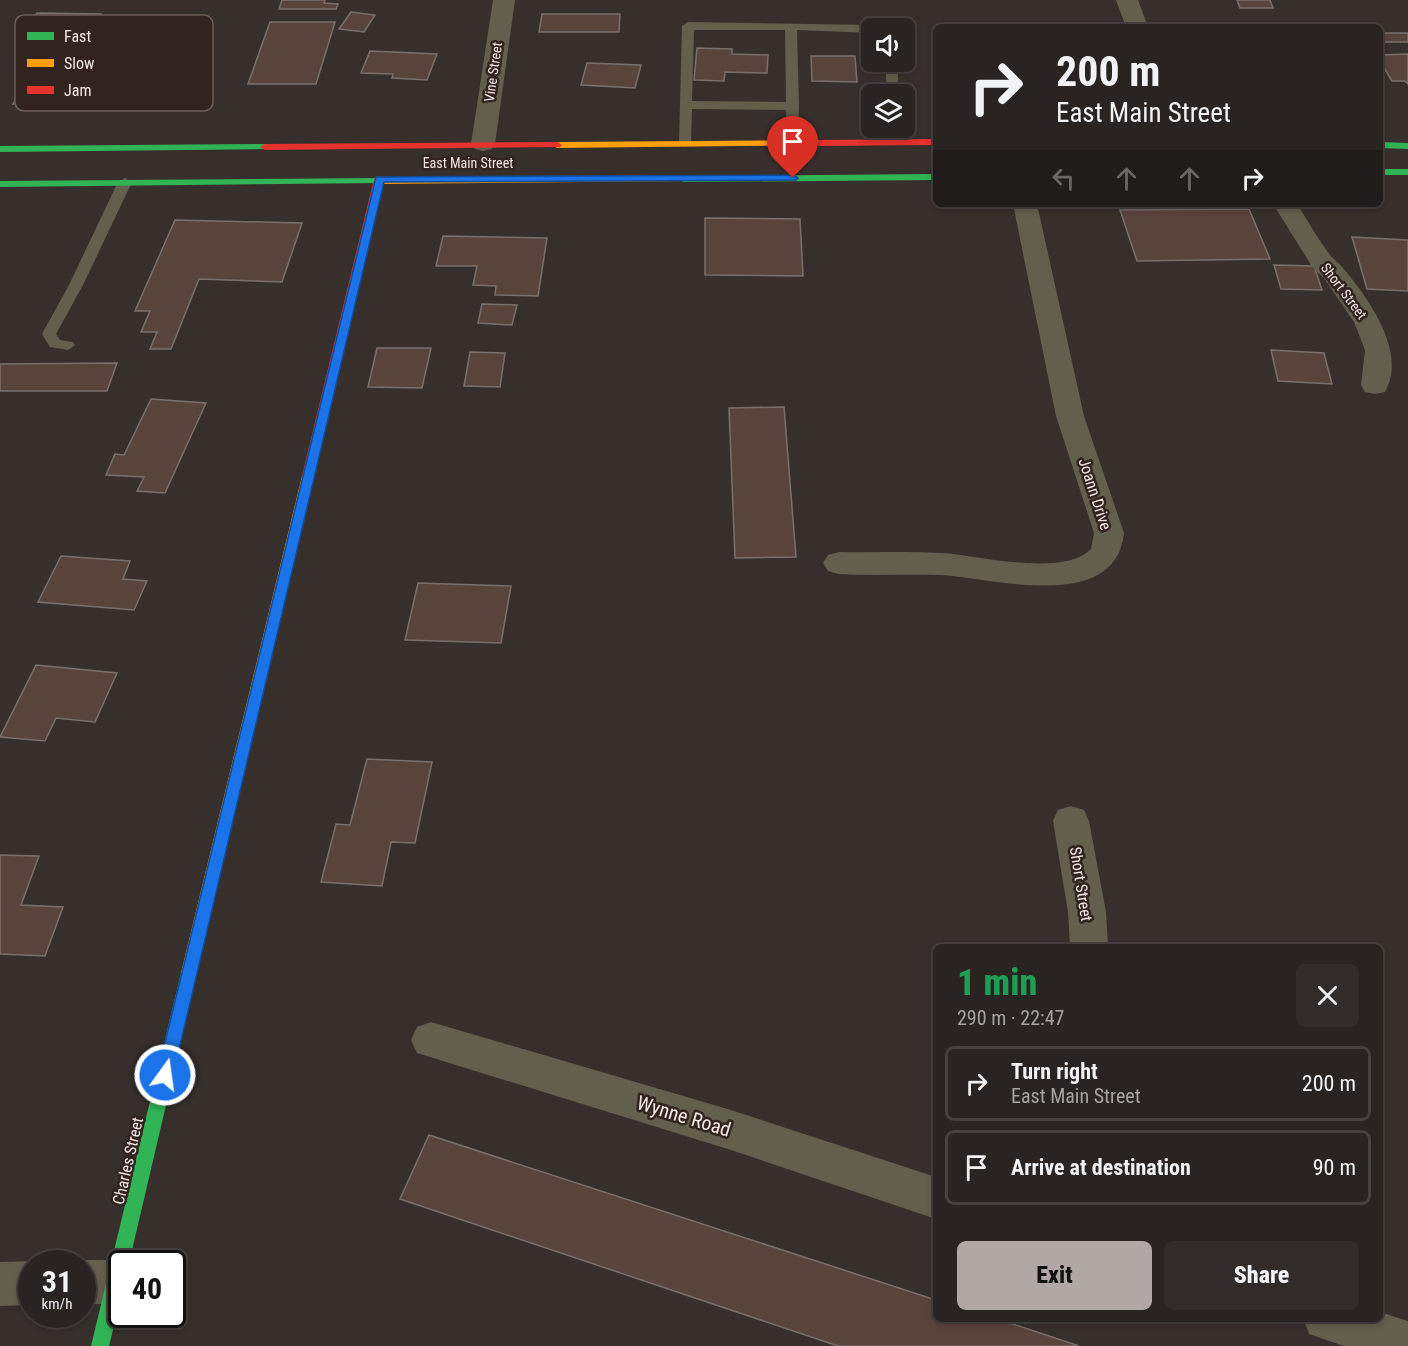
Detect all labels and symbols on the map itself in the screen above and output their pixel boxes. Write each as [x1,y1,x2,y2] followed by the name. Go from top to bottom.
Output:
[15,15,213,111] legend
[64,27,91,46] text: Fast
[481,41,505,103] street label: Vine Street
[64,54,94,73] text: Slow
[64,81,91,100] text: Jam
[767,116,818,178] pin
[423,155,513,171] street label: East Main Street
[1318,260,1370,322] street label: Short Street
[1074,456,1116,532] street label: Joann Drive
[1066,845,1096,923] street label: Short Street
[133,1043,197,1107] position arrow
[634,1090,734,1142] street label: Wynne Road
[109,1115,147,1206] street label: Charles Street
[108,1250,186,1328] speed limit sign: 40

